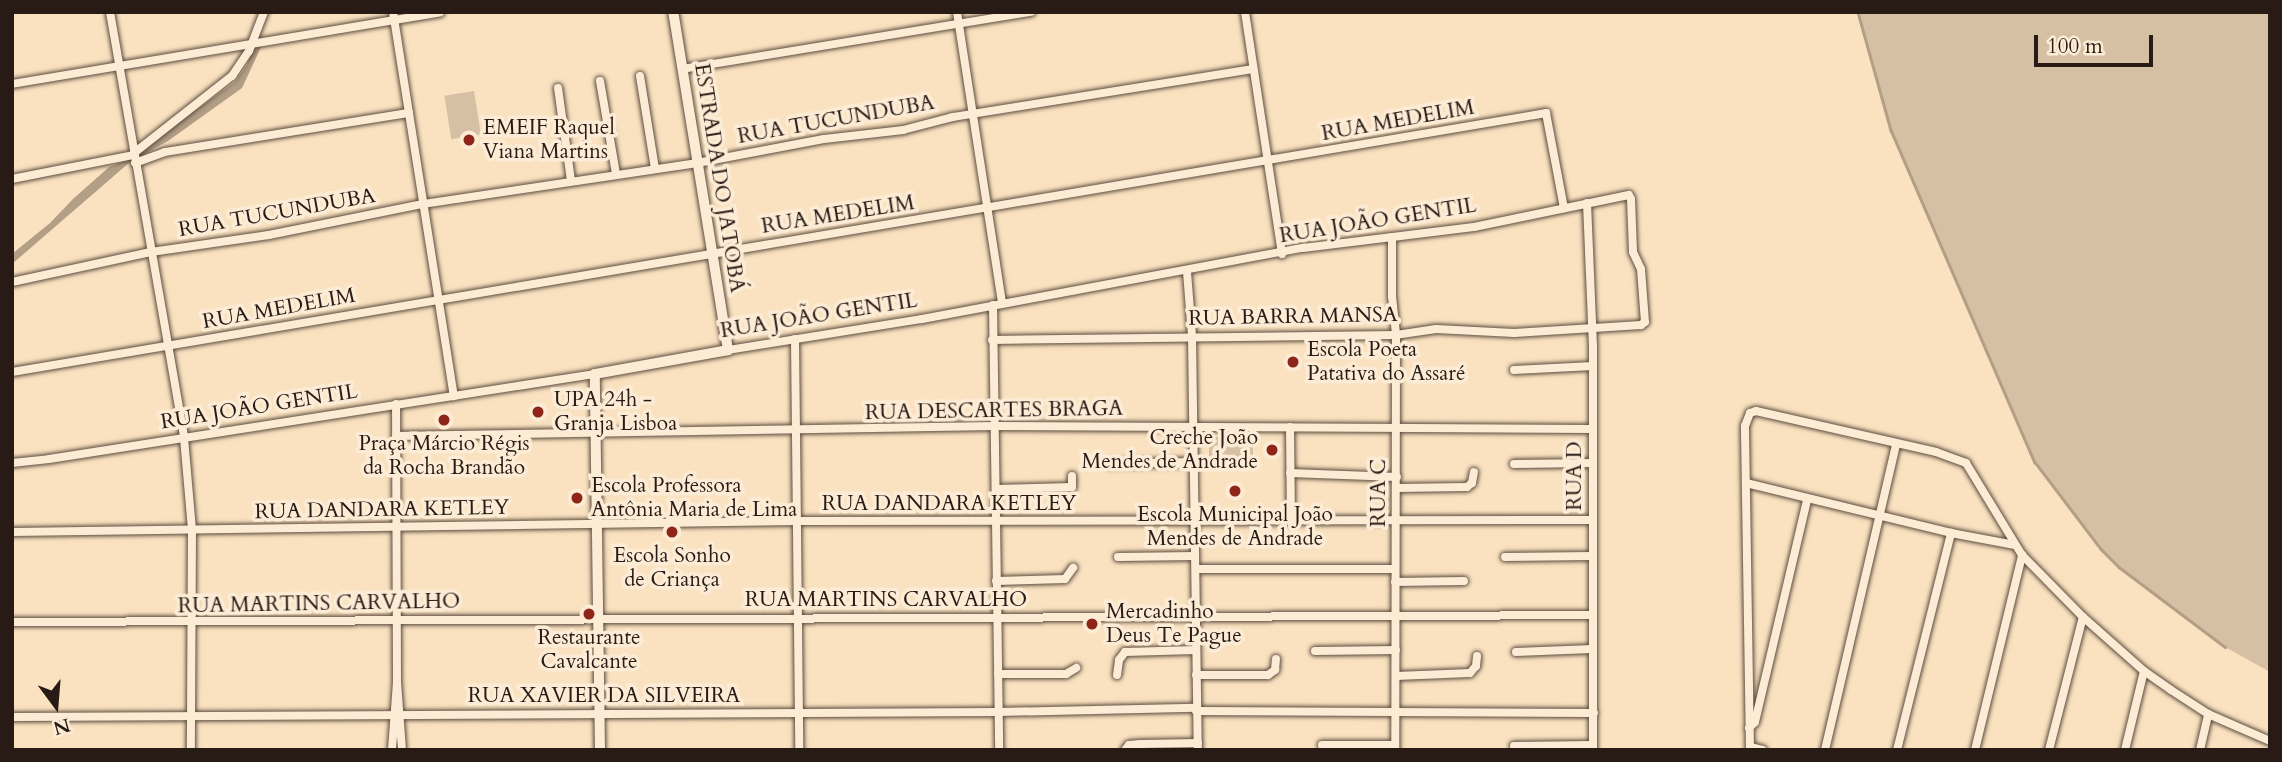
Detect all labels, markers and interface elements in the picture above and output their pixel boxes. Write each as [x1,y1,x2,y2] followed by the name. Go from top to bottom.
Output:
[2037,21,2156,65] scale bar
[2047,32,2103,61] text: 100 m
[688,62,750,294] street label: ESTRADA DO JATOBÁ
[736,90,936,150] street label: RUA TUCUNDUBA
[1320,95,1476,147] street label: RUA MEDELIM
[483,115,615,165] place label: EMEIF Raquel Viana Martins
[461,132,477,148] marker: EMEIF Raquel Viana Martins
[177,183,377,243] street label: RUA TUCUNDUBA
[760,190,916,240] street label: RUA MEDELIM
[1278,193,1478,249] street label: RUA JOÃO GENTIL
[201,283,357,335] street label: RUA MEDELIM
[719,288,919,344] street label: RUA JOÃO GENTIL
[1188,303,1398,331] street label: RUA BARRA MANSA
[1307,337,1466,387] place label: Escola Poeta Patativa do Assaré
[1285,354,1301,370] marker: Escola Poeta Patativa do Assaré
[159,379,359,435] street label: RUA JOÃO GENTIL
[554,387,677,437] place label: UPA 24h - Granja Lisboa
[865,396,1123,426] street label: RUA DESCARTES BRAGA
[528,402,548,422] marker: UPA 24h - Granja Lisboa
[436,412,452,428] marker: Praça Márcio Régis da Rocha Brandão
[1082,425,1258,475] place label: Creche João Mendes de Andrade
[358,431,530,481] place label: Praça Márcio Régis da Rocha Brandão
[1562,441,1588,511] street label: RUA D
[1264,442,1280,458] marker: Creche João Mendes de Andrade
[1366,459,1392,527] street label: RUA C
[591,473,797,523] place label: Escola Professora Antônia Maria de Lima
[1227,483,1243,499] marker: Escola Municipal João Mendes de Andrade
[569,490,585,506] marker: Escola Professora Antônia Maria de Lima
[822,491,1076,517] street label: RUA DANDARA KETLEY
[254,495,510,525] street label: RUA DANDARA KETLEY
[1137,502,1333,552] place label: Escola Municipal João Mendes de Andrade
[664,524,680,540] marker: Escola Sonho de Criança
[613,543,731,593] place label: Escola Sonho de Criança
[745,587,1027,613] street label: RUA MARTINS CARVALHO
[178,589,460,619] street label: RUA MARTINS CARVALHO
[1106,599,1242,649] place label: Mercadinho Deus Te Pague
[581,606,597,622] marker: Restaurante Cavalcante
[1084,616,1100,632] marker: Mercadinho Deus Te Pague
[537,625,641,675] place label: Restaurante Cavalcante
[21,671,91,741] north arrow
[468,683,740,709] street label: RUA XAVIER DA SILVEIRA
[50,711,73,741] text: N

